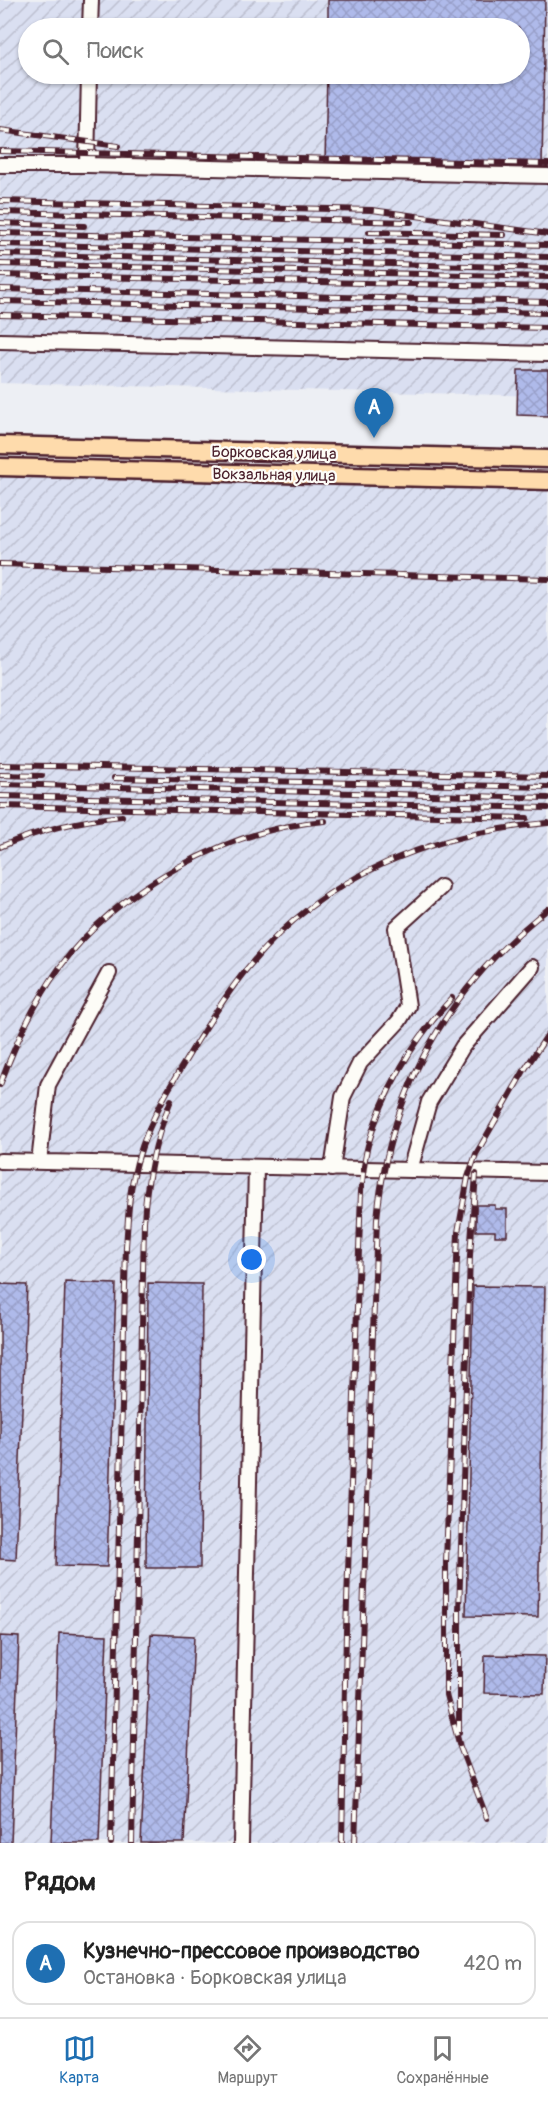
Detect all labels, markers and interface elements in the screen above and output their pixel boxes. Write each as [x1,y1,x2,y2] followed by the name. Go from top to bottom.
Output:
[18,18,530,84] search box
[39,35,72,68] icon: search
[87,37,144,65] text: Поиск
[354,388,394,438] pin: A
[211,442,337,464] street label: Борковская улица
[212,464,336,486] street label: Вокзальная улица
[237,1245,266,1274] your location
[24,1866,96,1898] text: Рядом
[83,1937,420,1965] text: Кузнечно-прессовое производство
[39,1951,52,1976] text: A
[463,1951,522,1976] text: 420 m
[83,1965,347,1990] text: Остановка · Борковская улица
[59,2032,99,2088] tab: Карта
[218,2032,278,2088] tab: Маршрут
[396,2032,489,2088] tab: Сохранённые

